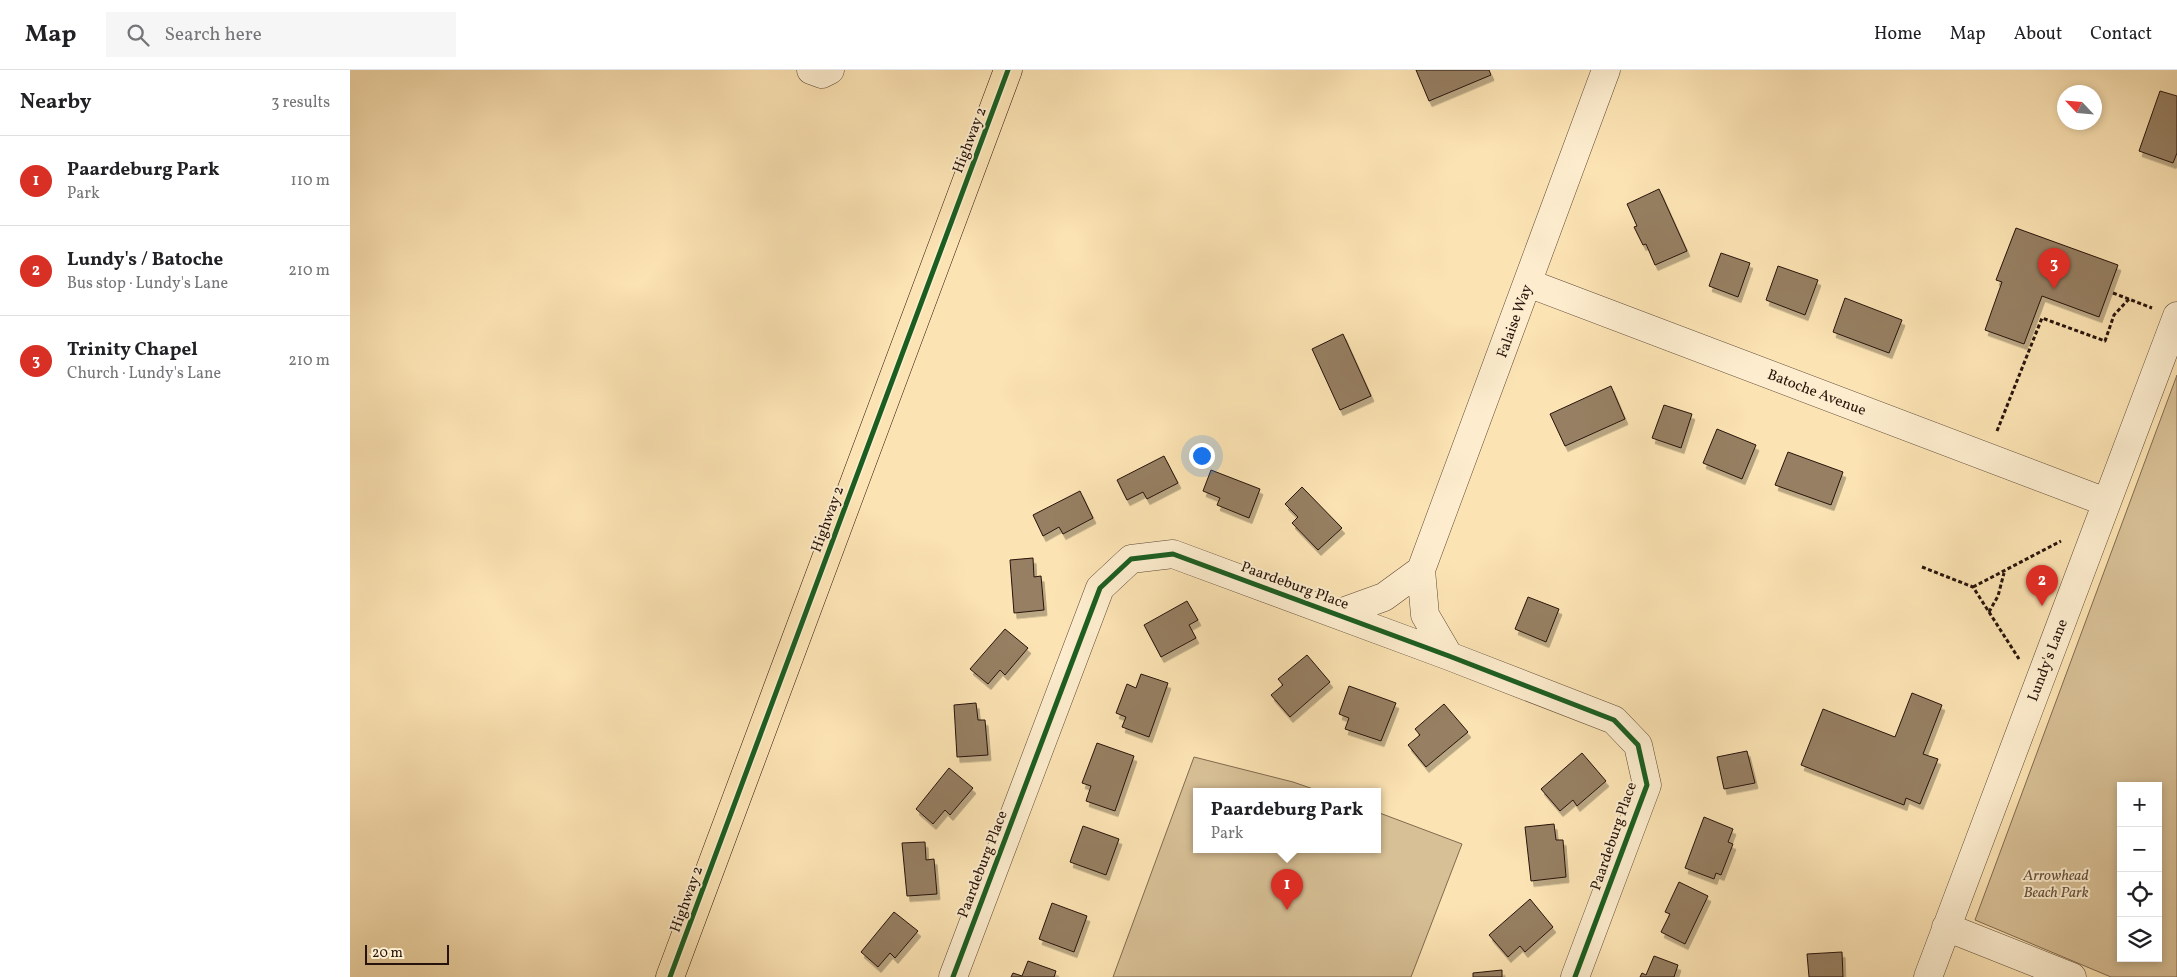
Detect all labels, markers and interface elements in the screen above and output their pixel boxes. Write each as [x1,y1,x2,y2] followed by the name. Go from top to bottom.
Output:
[106,12,456,57] search box
[25,18,76,52] text: Map
[124,21,152,49] icon: search
[164,22,262,48] text: Search here
[1874,22,1922,47] text: Home
[1950,22,1986,47] text: Map
[2014,22,2062,47] text: About
[2090,22,2152,47] text: Contact
[2057,85,2102,130] north arrow
[20,88,91,117] text: Nearby
[271,92,330,114] text: 3 results
[948,104,993,177] street label: Highway 2
[67,157,220,183] text: Paardeburg Park
[33,170,39,192] text: 1
[291,170,330,192] text: 110 m
[67,183,100,205] text: Park
[67,247,223,273] text: Lundy's / Batoche
[2038,248,2070,289] pin: 3
[32,260,40,282] text: 2
[288,260,330,282] text: 210 m
[67,273,228,295] text: Bus stop · Lundy's Lane
[1492,282,1538,361] street label: Falaise Way
[67,337,198,363] text: Trinity Chapel
[32,350,40,372] text: 3
[288,350,330,372] text: 210 m
[67,363,221,385] text: Church · Lundy's Lane
[1764,365,1869,422] street label: Batoche Avenue
[1189,443,1215,469] your location
[807,483,850,556] street label: Highway 2
[1238,557,1351,616] street label: Paardeburg Place
[2026,565,2058,606] pin: 2
[2023,616,2074,705] street label: Lundy's Lane
[1586,779,1643,894] street label: Paardeburg Place
[2117,782,2162,962] map controls
[2117,782,2162,827] button: +
[1193,788,1381,853] popup
[1211,797,1363,823] text: Paardeburg Park
[953,808,1014,921] street label: Paardeburg Place
[1211,823,1243,845] text: Park
[2117,827,2162,872] button: −
[666,863,709,936] street label: Highway 2
[2022,866,2089,904] park label: Arrowhead Beach Park
[1271,869,1303,910] pin: 1
[2117,872,2162,917] button: locate
[2117,917,2162,962] button: layers
[365,942,449,965] scale bar
[372,944,403,963] text: 20 m

